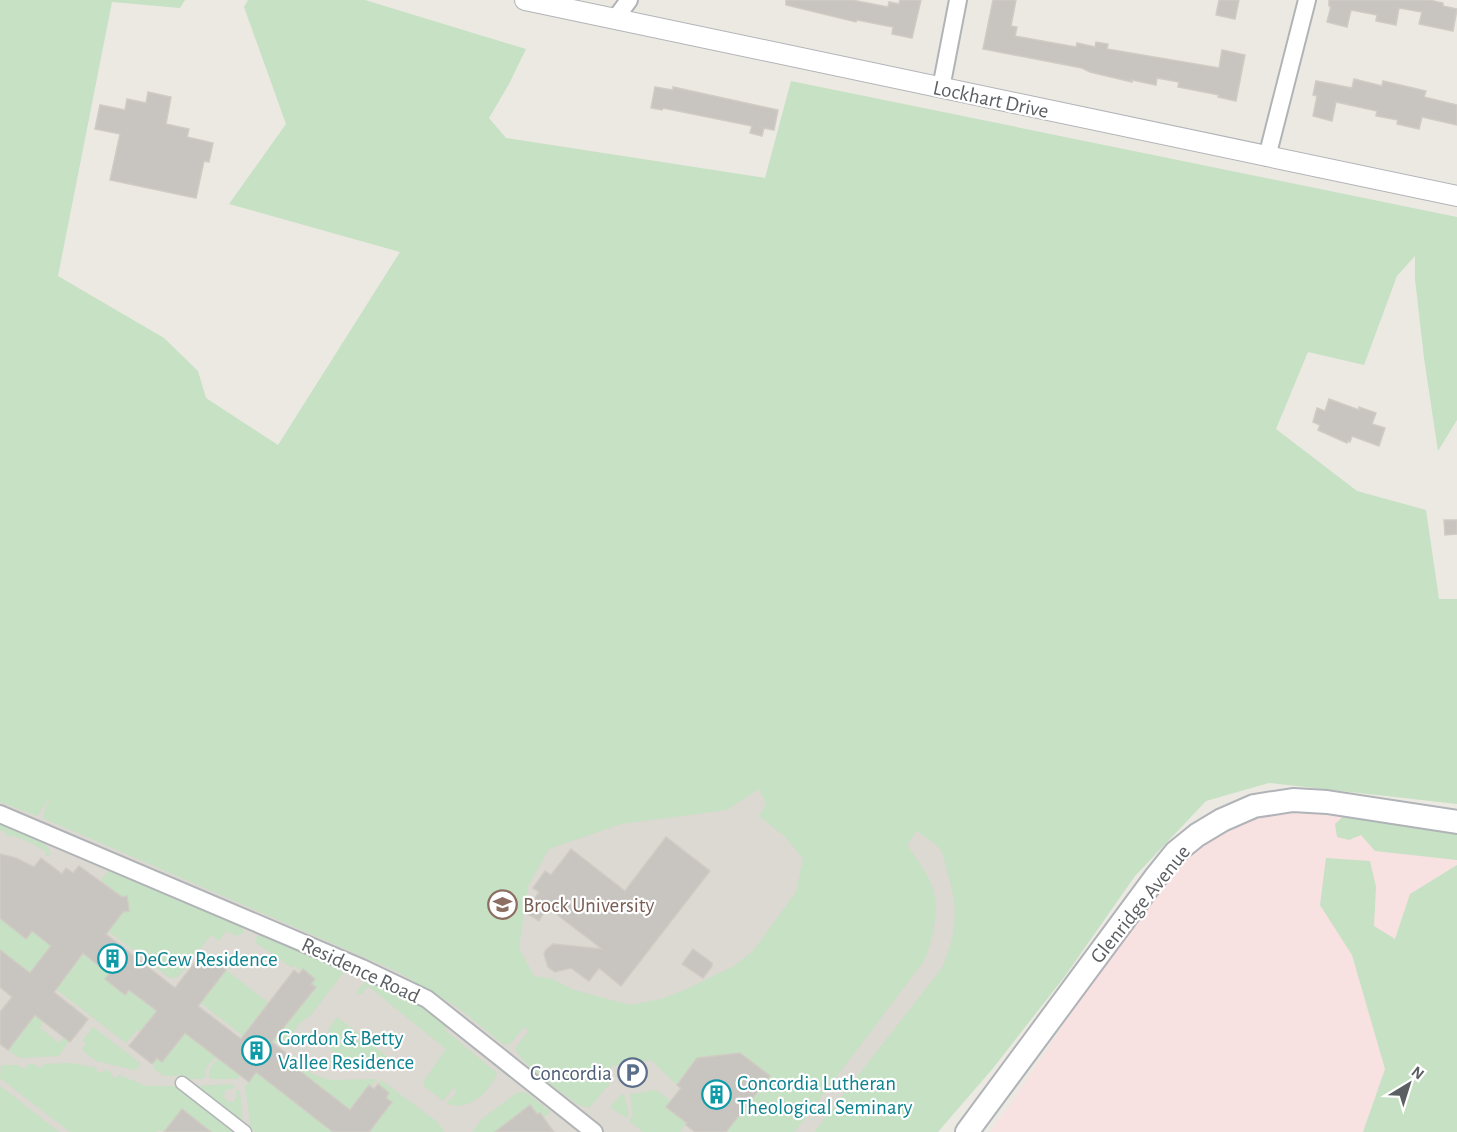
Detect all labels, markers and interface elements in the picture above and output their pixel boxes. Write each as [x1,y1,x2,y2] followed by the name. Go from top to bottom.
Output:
[931,77,1051,122] street label: Lockhart Drive
[1087,841,1194,967] street label: Glenridge Avenue
[486,889,518,921] school or university icon: Brock University
[523,895,654,916] place label: Brock University
[298,934,423,1007] street label: Residence Road
[97,943,129,975] building icon: DeCew Residence
[134,949,278,970] place label: DeCew Residence
[278,1028,414,1073] place label: Gordon & Betty Vallee Residence
[241,1034,273,1066] building icon: Gordon & Betty Vallee Residence
[1379,1054,1439,1114] north arrow
[617,1057,649,1089] parking icon: Concordia
[530,1063,612,1084] place label: Concordia
[1408,1063,1427,1083] text: N
[737,1073,912,1118] place label: Concordia Lutheran Theological Seminary
[700,1079,732,1111] building icon: Concordia Lutheran Theological Seminary

